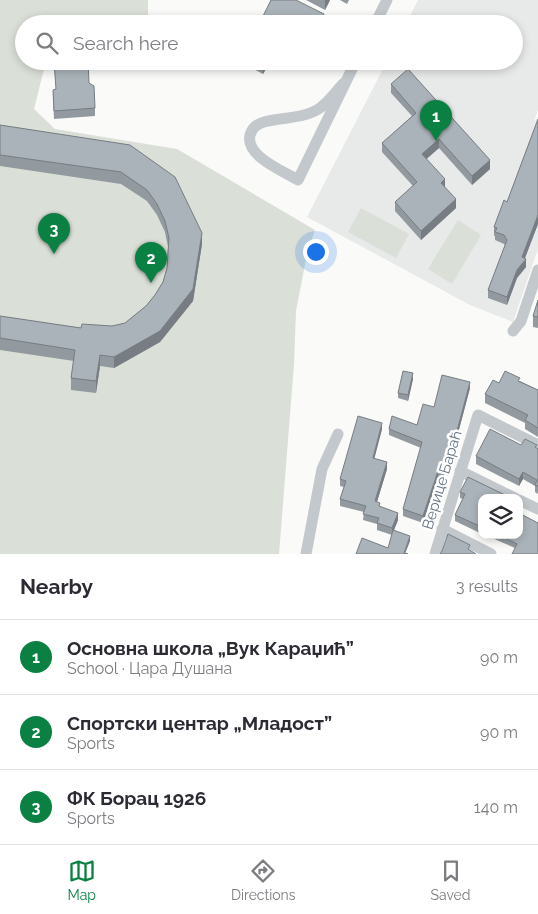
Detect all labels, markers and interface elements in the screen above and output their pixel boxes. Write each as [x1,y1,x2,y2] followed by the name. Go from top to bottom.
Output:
[15,15,523,70] search box
[33,29,61,57] icon: search
[73,32,179,54] text: Search here
[420,100,452,141] pin: 1
[38,213,70,254] pin: 3
[303,239,329,265] your location
[135,242,167,283] pin: 2
[418,428,466,532] street label: Верице Бараћ
[478,494,523,539] map controls
[478,494,523,539] button: layers
[20,574,93,599] text: Nearby
[456,577,518,596] text: 3 results
[67,637,354,659] text: Основна школа „Вук Караџић”
[32,648,40,667] text: 1
[480,648,518,667] text: 90 m
[67,659,232,678] text: School · Цара Душана
[67,712,332,734] text: Спортски центар „Младост”
[31,723,41,742] text: 2
[480,723,518,742] text: 90 m
[67,734,115,753] text: Sports
[67,787,206,809] text: ФК Борац 1926
[32,798,40,817] text: 3
[474,798,518,817] text: 140 m
[67,809,115,828] text: Sports
[67,857,96,903] tab: Map
[231,857,296,903] tab: Directions
[430,857,471,903] tab: Saved

